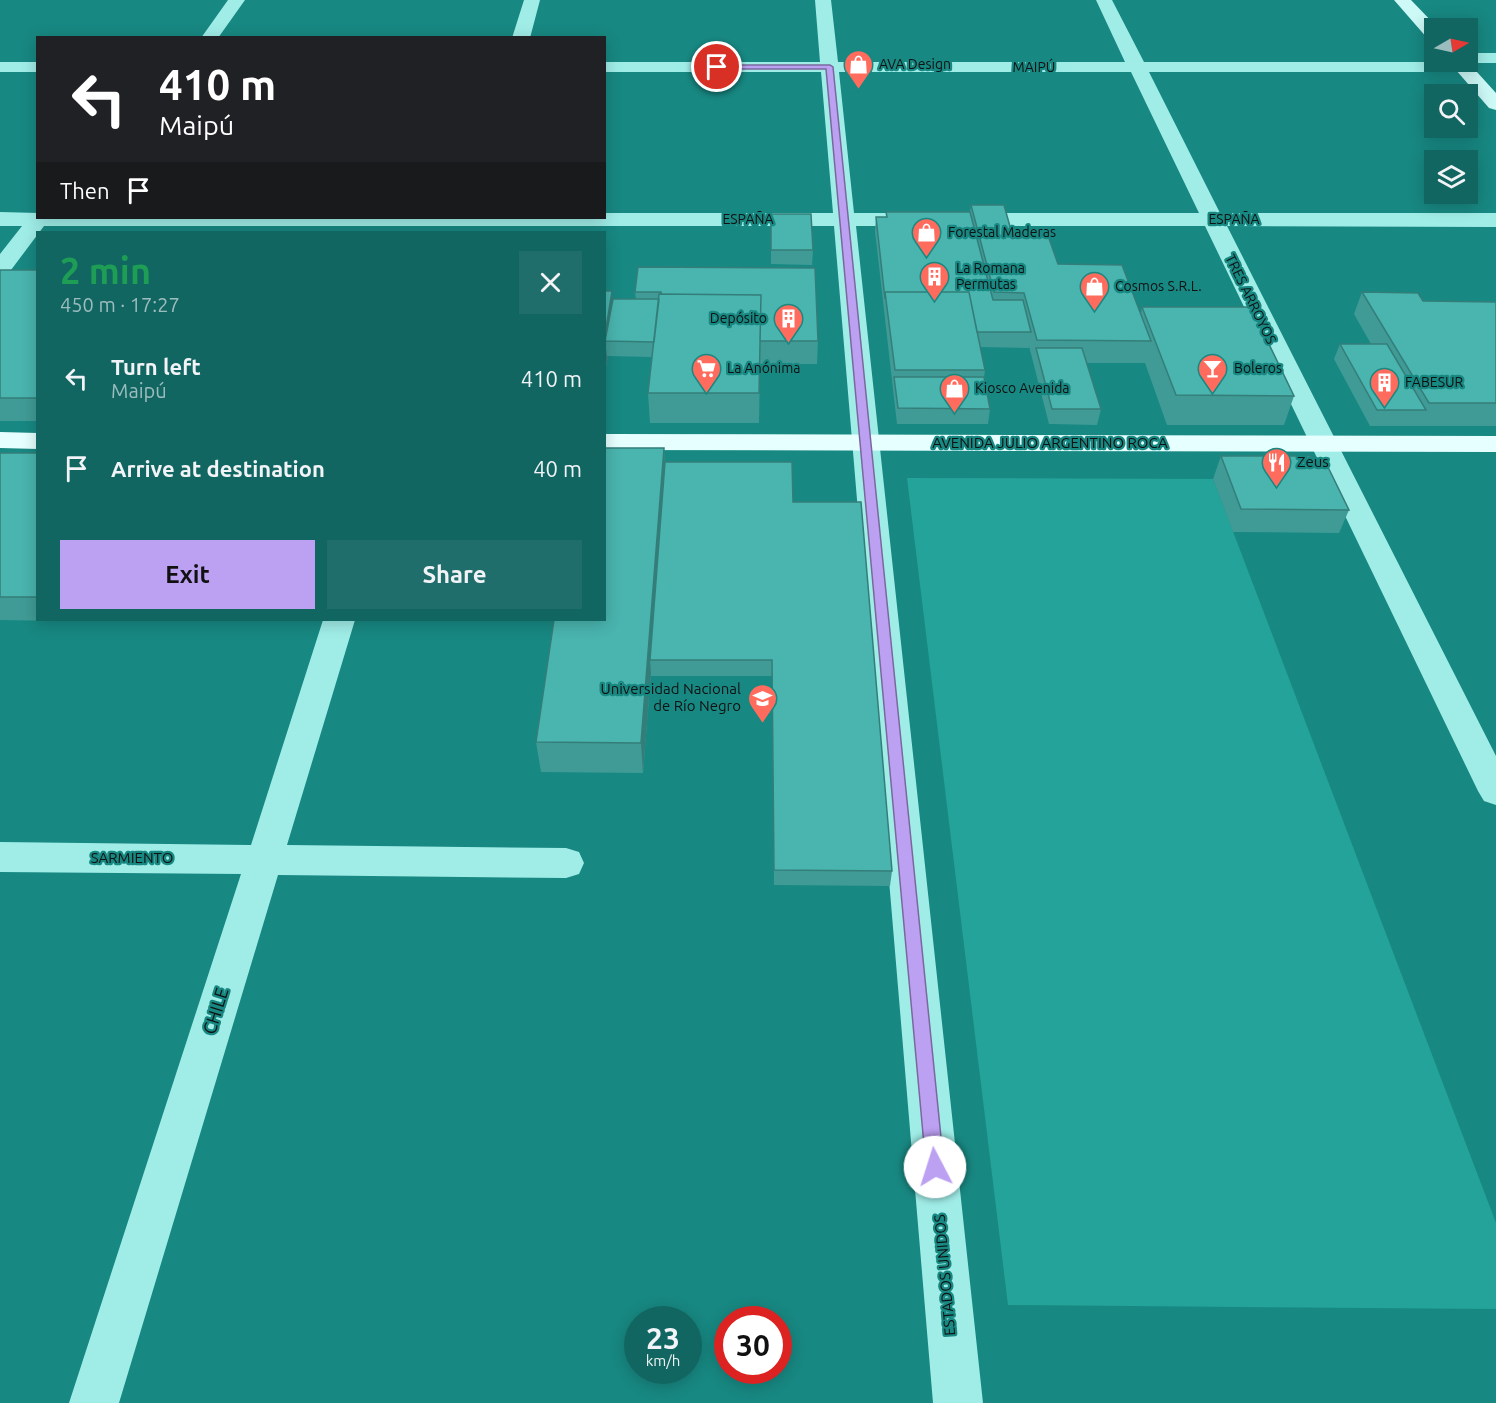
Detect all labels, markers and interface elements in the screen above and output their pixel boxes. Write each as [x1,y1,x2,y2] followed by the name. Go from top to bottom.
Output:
[1424,18,1478,72] north arrow
[1424,18,1478,204] map controls
[691,41,742,92] pin
[842,48,874,90] shop icon: AVA Design
[700,50,733,83] icon: arrive
[879,56,951,72] place label: AVA Design
[1013,58,1055,75] street label: MAIPÚ
[60,60,138,138] icon: left
[159,61,276,108] text: 410 m
[1424,84,1478,138] button: search
[159,110,234,140] text: Maipú
[1424,150,1478,204] button: layers
[122,174,155,207] icon: arrive
[60,178,110,203] text: Then
[722,210,774,227] street label: ESPAÑA
[1208,210,1260,227] street label: ESPAÑA
[911,216,943,258] shop icon: Forestal Maderas
[948,224,1056,240] place label: Forestal Maderas
[60,250,151,291] text: 2 min
[519,251,582,314] button: close
[1222,252,1280,346] street label: TRES ARROYOS
[919,260,951,302] building icon: La Romana Permutas
[956,260,1025,292] place label: La Romana Permutas
[1078,270,1110,312] shop icon: Cosmos S.R.L.
[1115,278,1202,294] place label: Cosmos S.R.L.
[60,293,180,316] text: 450 m · 17:27
[772,302,804,344] building icon: Depósito
[710,310,767,326] place label: Depósito
[690,352,722,394] supermarket icon: La Anónima
[1197,352,1229,394] bar icon: Boleros
[111,354,201,379] text: Turn left
[727,360,801,376] place label: La Anónima
[1234,360,1282,376] place label: Boleros
[60,362,93,395] icon: left
[521,366,582,391] text: 410 m
[1368,366,1400,408] building icon: FABESUR
[938,372,970,414] shop icon: Kiosco Avenida
[1405,374,1464,390] place label: FABESUR
[111,379,167,402] text: Maipú
[975,380,1070,396] place label: Kiosco Avenida
[932,434,1168,451] street label: AVENIDA JULIO ARGENTINO ROCA
[1260,446,1292,488] restaurant icon: Zeus
[60,452,93,485] icon: arrive
[1297,453,1329,470] place label: Zeus
[111,456,325,481] text: Arrive at destination
[533,456,582,481] text: 40 m
[60,540,315,609] button: Exit
[327,540,582,609] button: Share
[600,680,741,714] place label: Universidad Nacional de Río Negro
[746,682,778,724] school or university icon: Universidad Nacional de Río Negro
[91,849,173,866] street label: SARMIENTO
[199,985,232,1036] street label: CHILE
[903,1135,967,1199] position arrow
[931,1213,958,1337] street label: ESTADOS UNIDOS
[714,1306,792,1384] speed limit sign: 30
[646,1321,680,1355] text: 23
[646,1352,680,1369] text: km/h

